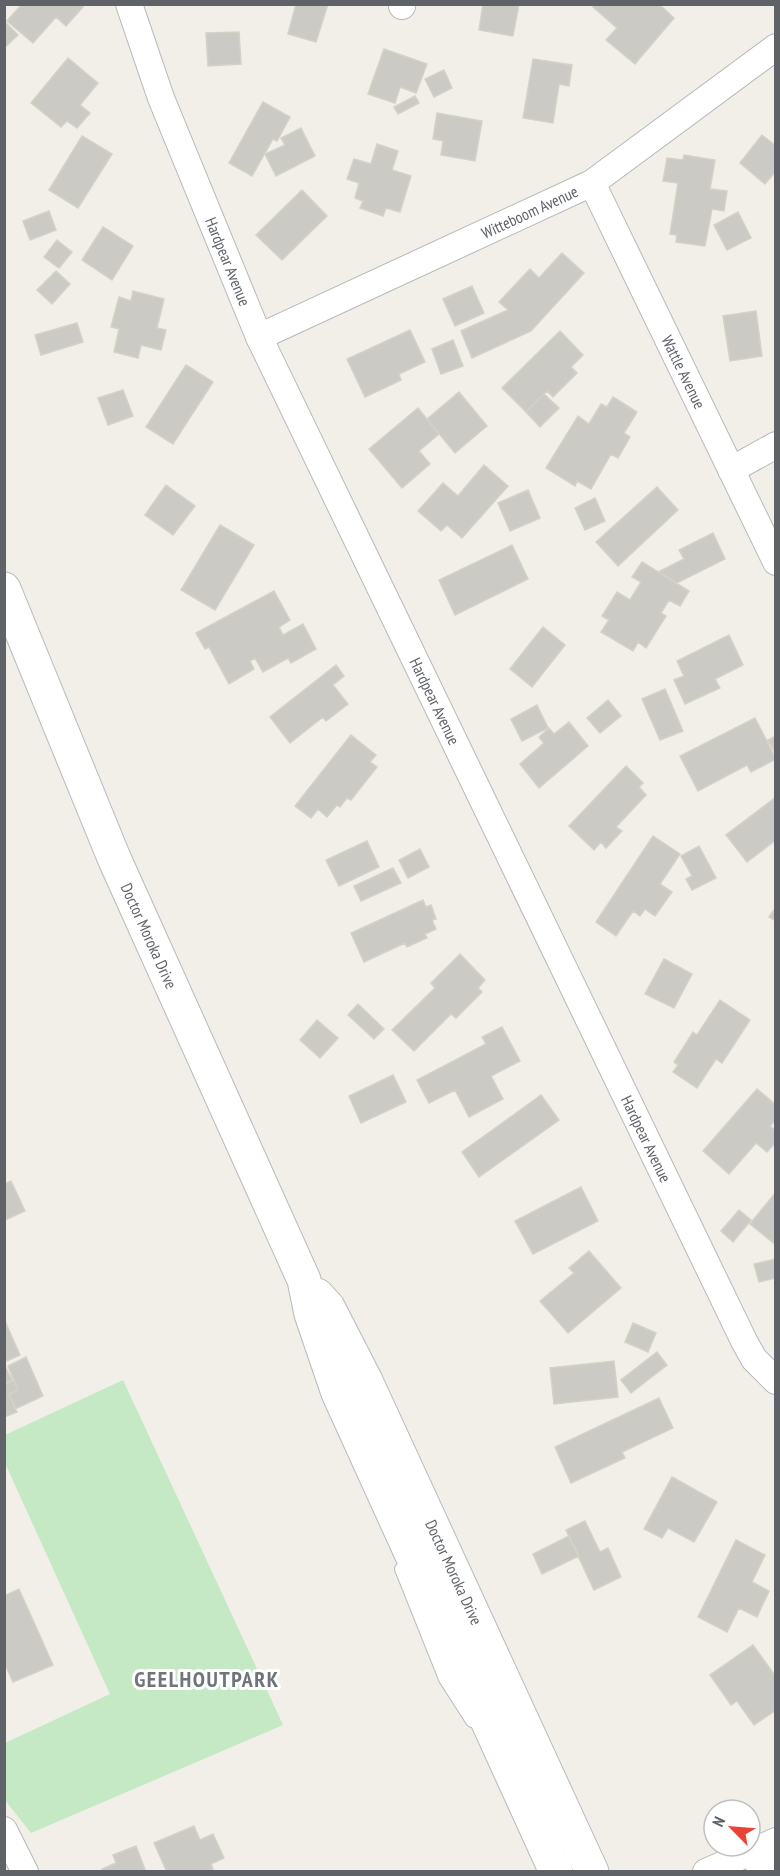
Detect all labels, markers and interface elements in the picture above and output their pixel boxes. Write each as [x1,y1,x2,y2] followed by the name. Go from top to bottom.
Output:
[478,181,581,243] street label: Witteboom Avenue
[201,214,255,309] street label: Hardpear Avenue
[657,332,710,412] street label: Wattle Avenue
[405,654,464,748] street label: Hardpear Avenue
[117,880,181,992] street label: Doctor Moroka Drive
[617,1092,676,1185] street label: Hardpear Avenue
[421,1516,487,1628] street label: Doctor Moroka Drive
[134,1665,280,1693] district label: GEELHOUTPARK
[702,1798,762,1858] north arrow
[708,1814,729,1830] text: N

